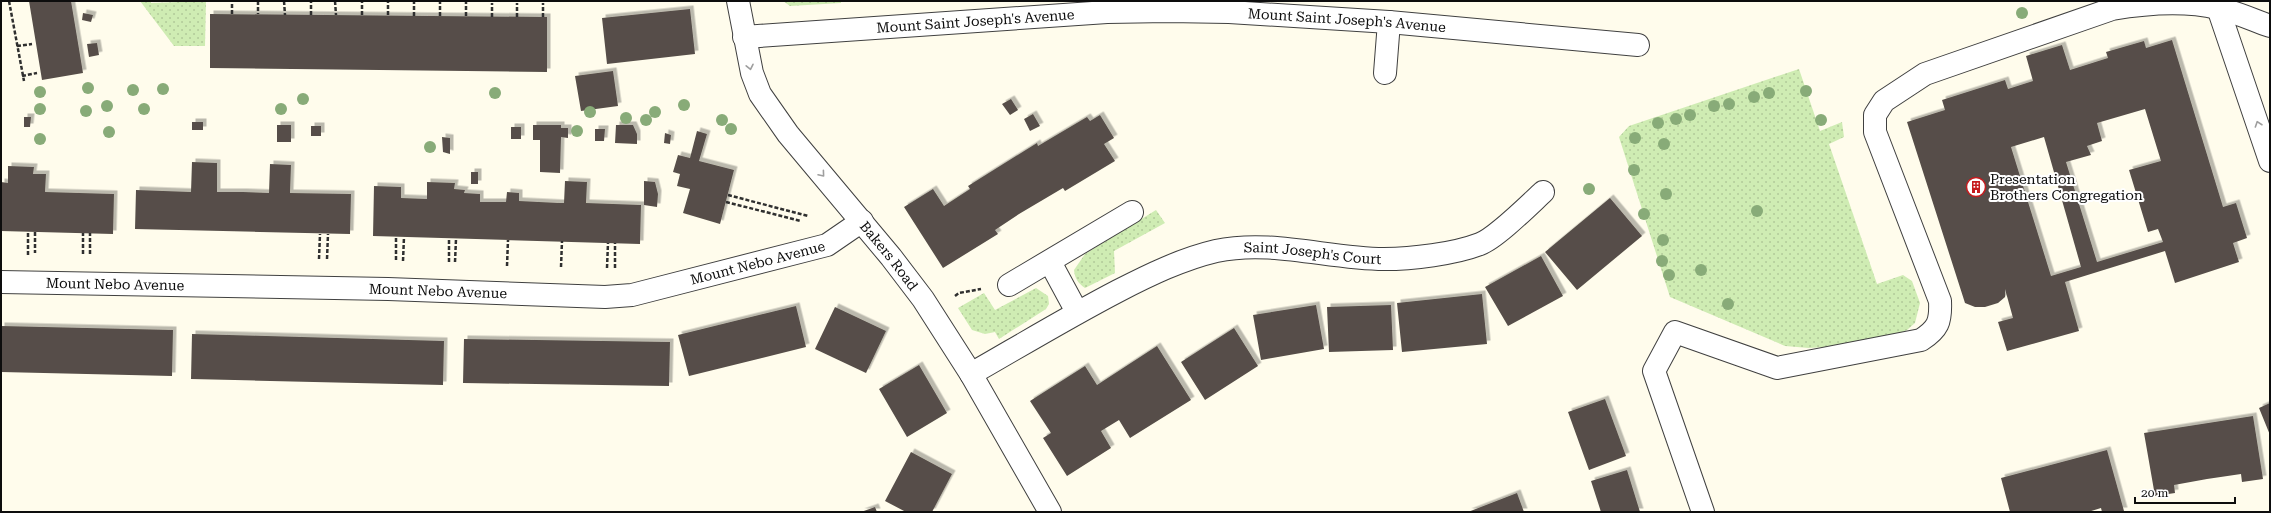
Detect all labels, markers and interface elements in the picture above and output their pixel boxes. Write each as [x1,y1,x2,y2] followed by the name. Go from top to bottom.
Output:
[1247,5,1447,35] street label: Mount Saint Joseph's Avenue
[876,6,1075,36] street label: Mount Saint Joseph's Avenue
[746,64,754,70] one-way arrow
[2254,121,2262,128] one-way arrow
[817,169,824,176] one-way arrow
[1990,171,2143,203] place label: Presentation Brothers Congregation
[1965,176,1987,198] building icon: Presentation Brothers Congregation
[857,218,921,293] street label: Bakers Road
[689,238,827,288] street label: Mount Nebo Avenue
[1243,239,1382,267] street label: Saint Joseph's Court
[46,275,185,293] street label: Mount Nebo Avenue
[369,281,508,301] street label: Mount Nebo Avenue
[2135,479,2235,505] scale bar
[2141,486,2168,500] text: 20 m

